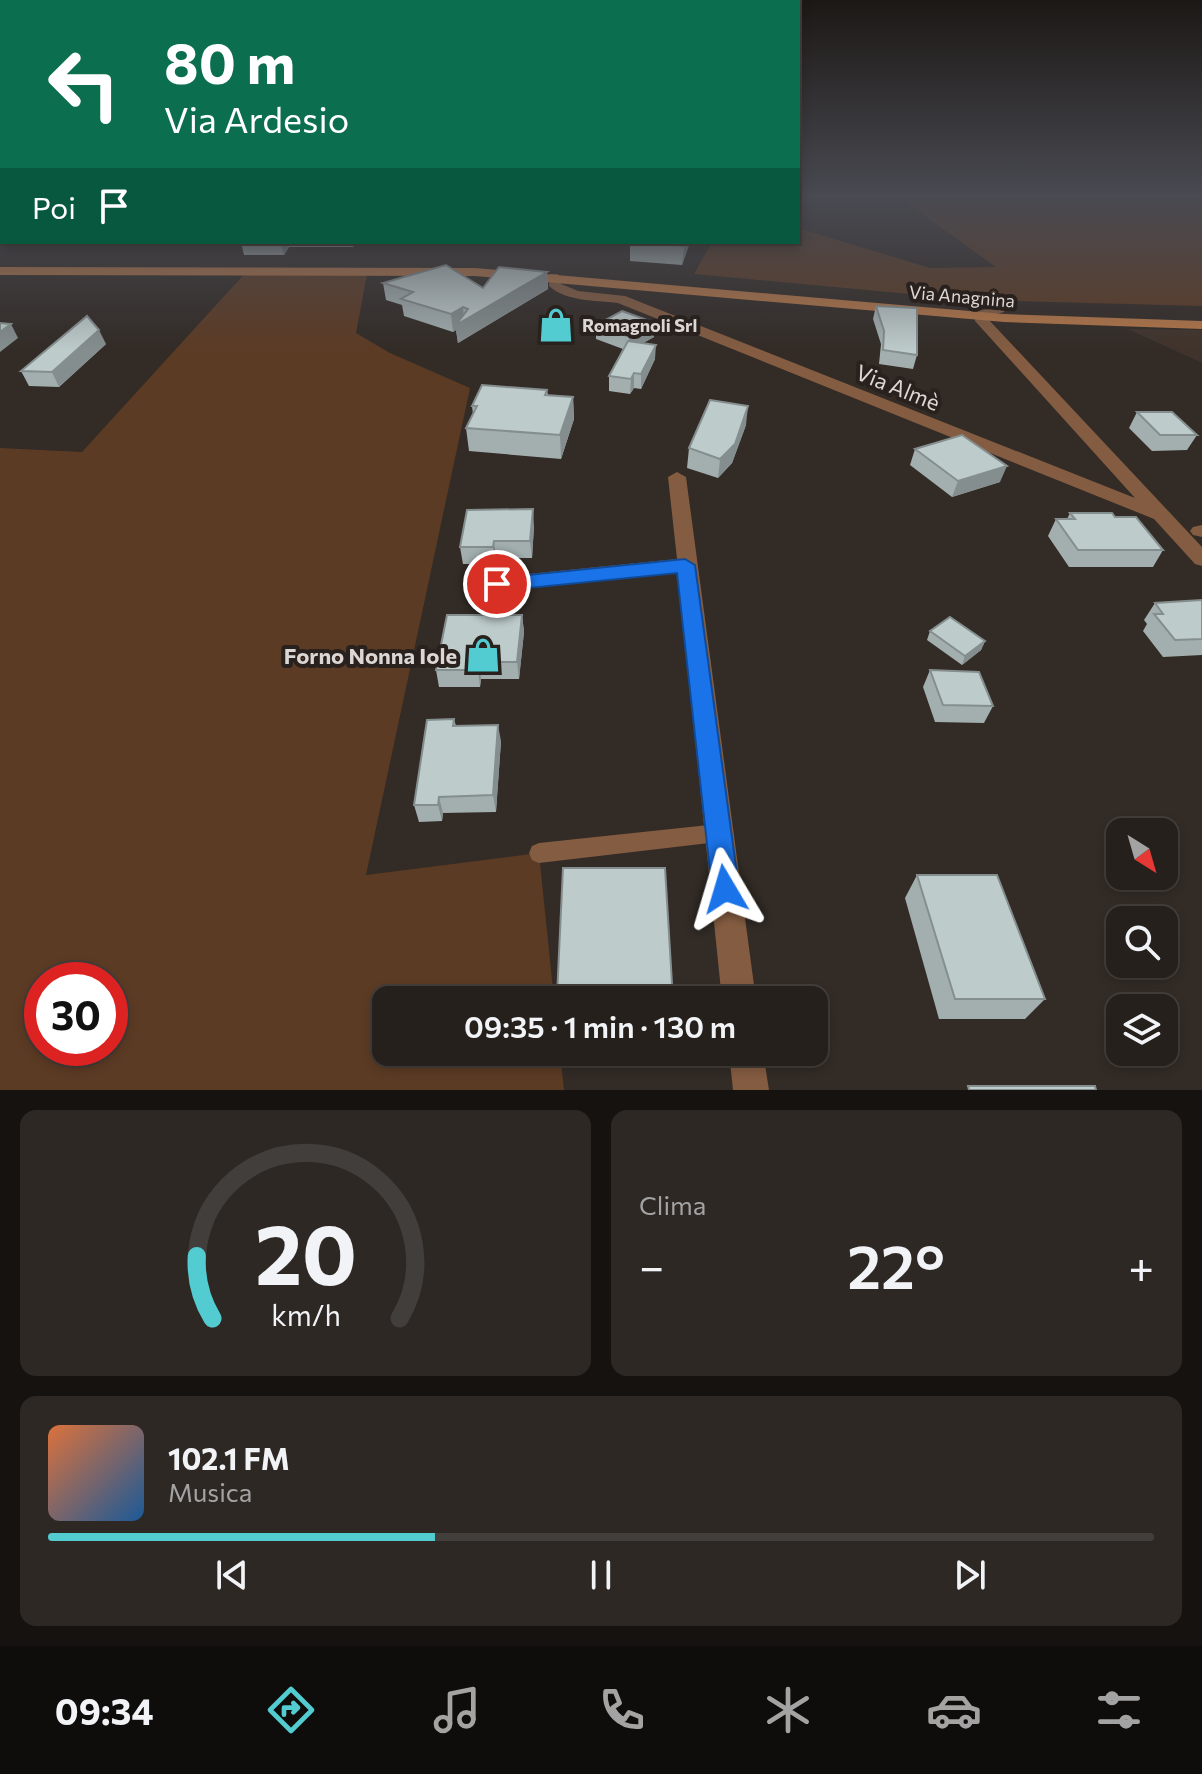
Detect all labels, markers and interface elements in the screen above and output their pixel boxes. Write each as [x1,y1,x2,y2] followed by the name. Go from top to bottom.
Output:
[164,27,295,96] text: 80 m
[32,32,136,136] icon: left
[164,96,349,140] text: Via Ardesio
[92,184,136,228] icon: arrive
[32,188,76,225] text: Poi
[908,280,1016,312] street label: Via Anagnina
[537,306,575,344] shop icon: Romagnoli Srl
[582,314,697,336] place label: Romagnoli Srl
[852,358,944,416] street label: Via Almè
[463,550,531,618] pin
[475,562,519,606] icon: arrive
[464,636,502,674] shop icon: Forno Nonna Iole
[284,642,457,669] place label: Forno Nonna Iole
[1106,818,1178,890] north arrow
[1106,818,1178,1066] map controls
[683,847,767,931] position arrow
[1106,906,1178,978] button: search
[24,962,128,1066] speed limit sign: 30
[1106,994,1178,1066] button: layers
[464,1007,736,1044] text: 09:35 · 1 min · 130 m
[639,1189,706,1220] text: Clima
[254,1200,357,1302] text: 20
[847,1228,945,1301] text: 22°
[639,1238,664,1292] text: −
[1128,1238,1154,1292] text: +
[271,1297,340,1332] text: km/h
[168,1439,290,1476] text: 102.1 FM
[168,1476,252,1507] text: Musica
[210,1553,254,1597] icon: previous
[579,1553,623,1597] icon: pause
[948,1553,992,1597] icon: next
[263,1682,319,1738] icon: directions
[429,1682,485,1738] icon: music
[594,1682,650,1738] icon: phone
[760,1682,816,1738] icon: climate
[926,1682,982,1738] icon: car
[1091,1682,1147,1738] icon: filters
[55,1688,154,1732] text: 09:34

